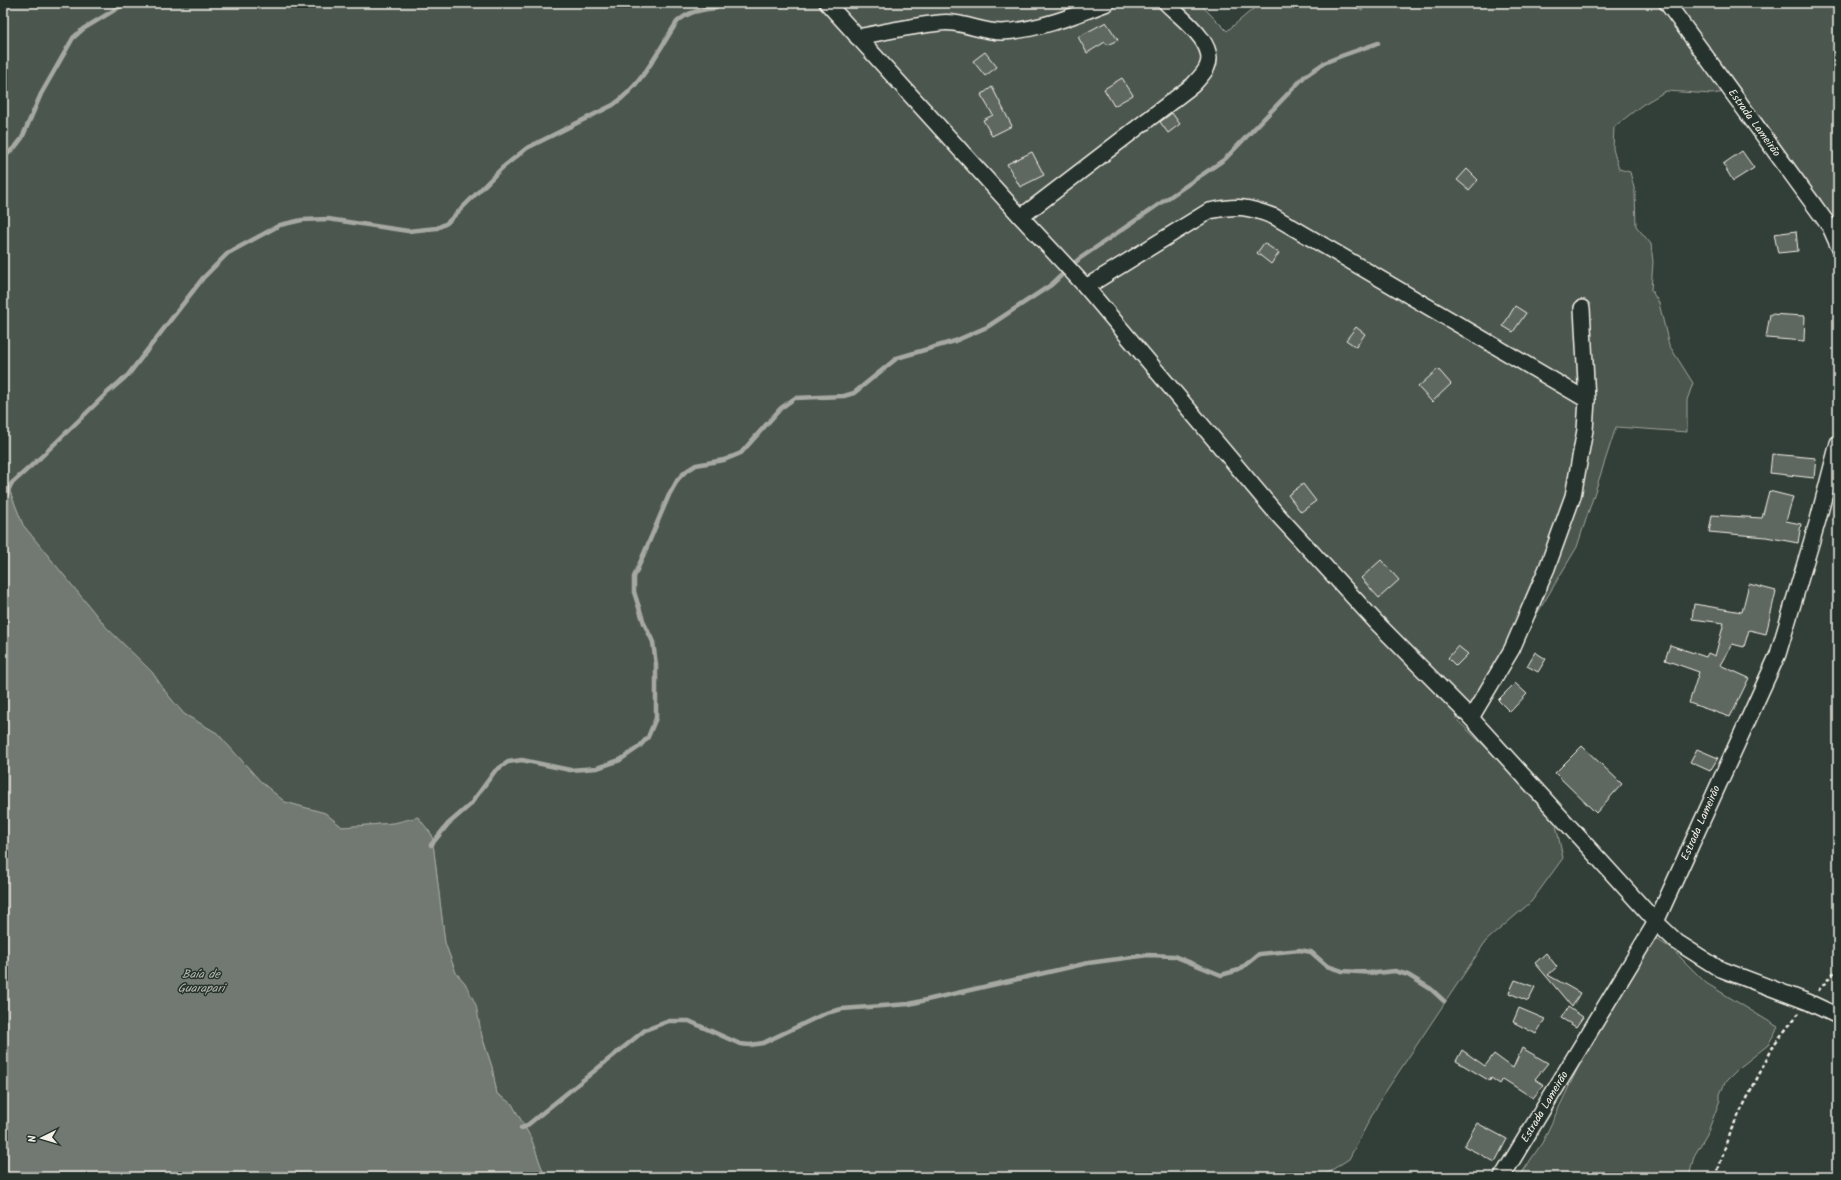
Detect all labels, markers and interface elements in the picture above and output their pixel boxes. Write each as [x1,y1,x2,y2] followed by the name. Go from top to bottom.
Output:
[1723,85,1785,161] street label: Estrada Lameirão
[1676,783,1726,863] street label: Estrada Lameirão
[178,965,227,998] water label: Baía de Guarapari
[1517,1068,1573,1146] street label: Estrada Lameirão
[22,1118,62,1158] north arrow
[24,1134,42,1143] text: N

